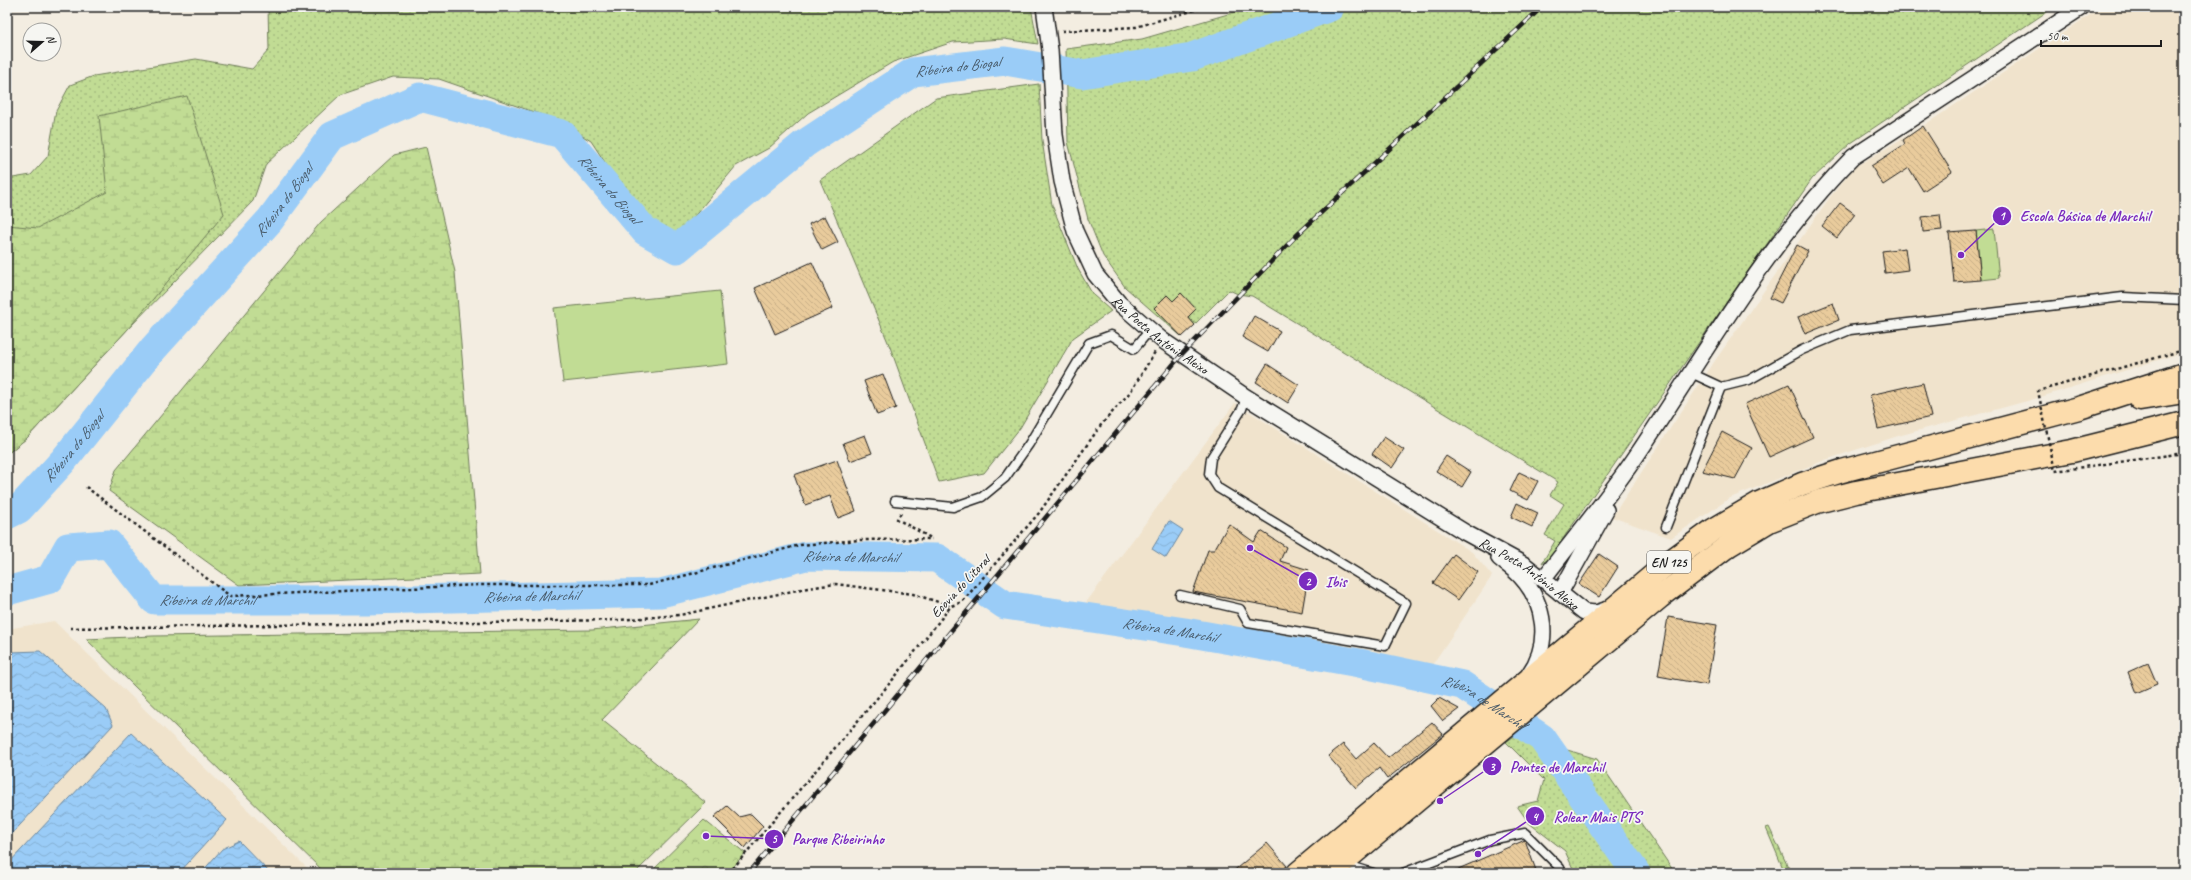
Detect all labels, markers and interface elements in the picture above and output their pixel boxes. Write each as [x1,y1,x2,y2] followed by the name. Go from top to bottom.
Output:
[22,22,62,62] north arrow
[2041,22,2161,48] scale bar
[2047,28,2069,44] text: 50 m
[44,33,60,46] text: N
[914,52,1006,82] water label: Ribeira do Biogal
[574,151,647,232] water label: Ribeira do Biogal
[251,157,321,241] water label: Ribeira do Biogal
[1992,202,2158,229] callout: Escola Básica de Marchil
[2020,207,2153,226] text: Escola Básica de Marchil
[1999,208,2006,224] text: 1
[1108,293,1213,379] street label: Rua Poeta António Aleixo
[39,404,112,486] water label: Ribeira do Biogal
[1476,534,1584,615] street label: Rua Poeta António Aleixo
[802,547,903,567] water label: Ribeira de Marchil
[927,550,995,621] street label: Ecovia do Litoral
[1647,551,1691,573] road number: EN 125
[1298,568,1355,595] callout: Ibis
[1325,573,1348,592] text: Ibis
[1305,574,1312,590] text: 2
[483,586,584,607] water label: Ribeira de Marchil
[159,591,260,610] water label: Ribeira de Marchil
[1121,614,1223,648] water label: Ribeira de Marchil
[1439,672,1533,737] water label: Ribeira de Marchil
[1482,753,1611,780] callout: Pontes de Marchil
[1510,758,1607,777] text: Pontes de Marchil
[1489,759,1496,775] text: 3
[1525,803,1648,830] callout: Rolear Mais PTS
[1553,808,1644,827] text: Rolear Mais PTS
[1532,809,1539,825] text: 4
[764,825,892,852] callout: Parque Ribeirinho
[792,830,885,849] text: Parque Ribeirinho
[771,831,778,847] text: 5

